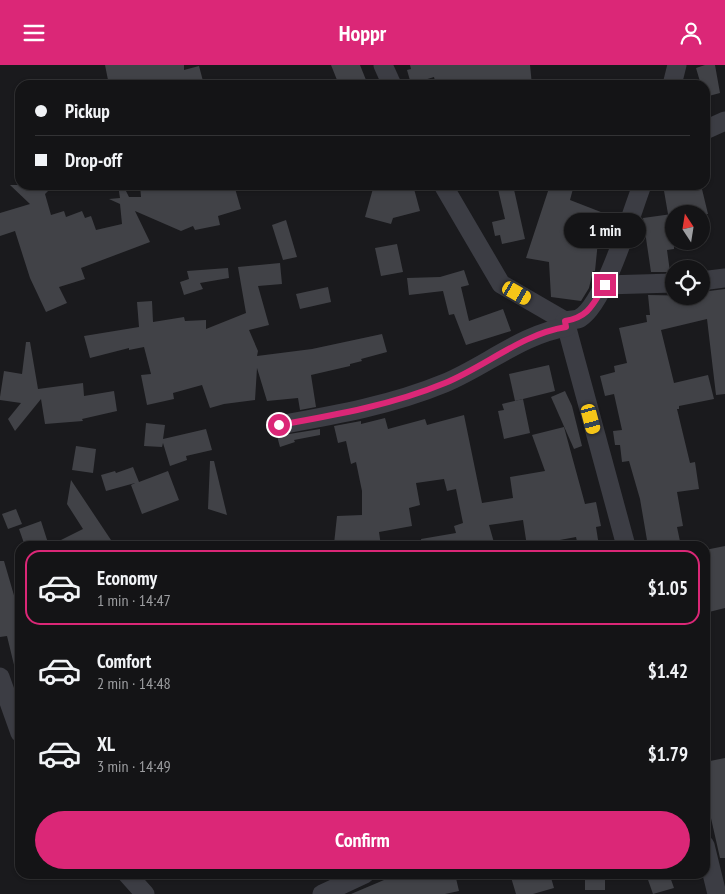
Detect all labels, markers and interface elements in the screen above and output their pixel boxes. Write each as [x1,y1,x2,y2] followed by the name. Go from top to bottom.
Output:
[20,19,48,47] icon: menu
[339,19,386,47] text: Hoppr
[677,19,705,47] icon: person
[65,99,110,123] text: Pickup
[65,148,122,172] text: Drop-off
[665,205,710,250] north arrow
[665,205,710,305] map controls
[564,213,646,247] callout: 1 min
[589,220,621,240] text: 1 min
[665,260,710,305] button: locate
[594,274,616,296] route end
[500,279,533,307] car
[579,403,602,435] car
[268,414,290,436] route start
[37,565,82,610] icon: car
[97,566,157,590] text: Economy
[648,576,688,600] text: $1.05
[97,590,171,610] text: 1 min · 14:47
[37,648,82,693] icon: car
[97,649,151,673] text: Comfort
[648,659,688,683] text: $1.42
[97,673,171,693] text: 2 min · 14:48
[37,731,82,776] icon: car
[97,732,115,756] text: XL
[648,742,688,766] text: $1.79
[97,756,171,776] text: 3 min · 14:49
[35,811,690,869] button: Confirm

